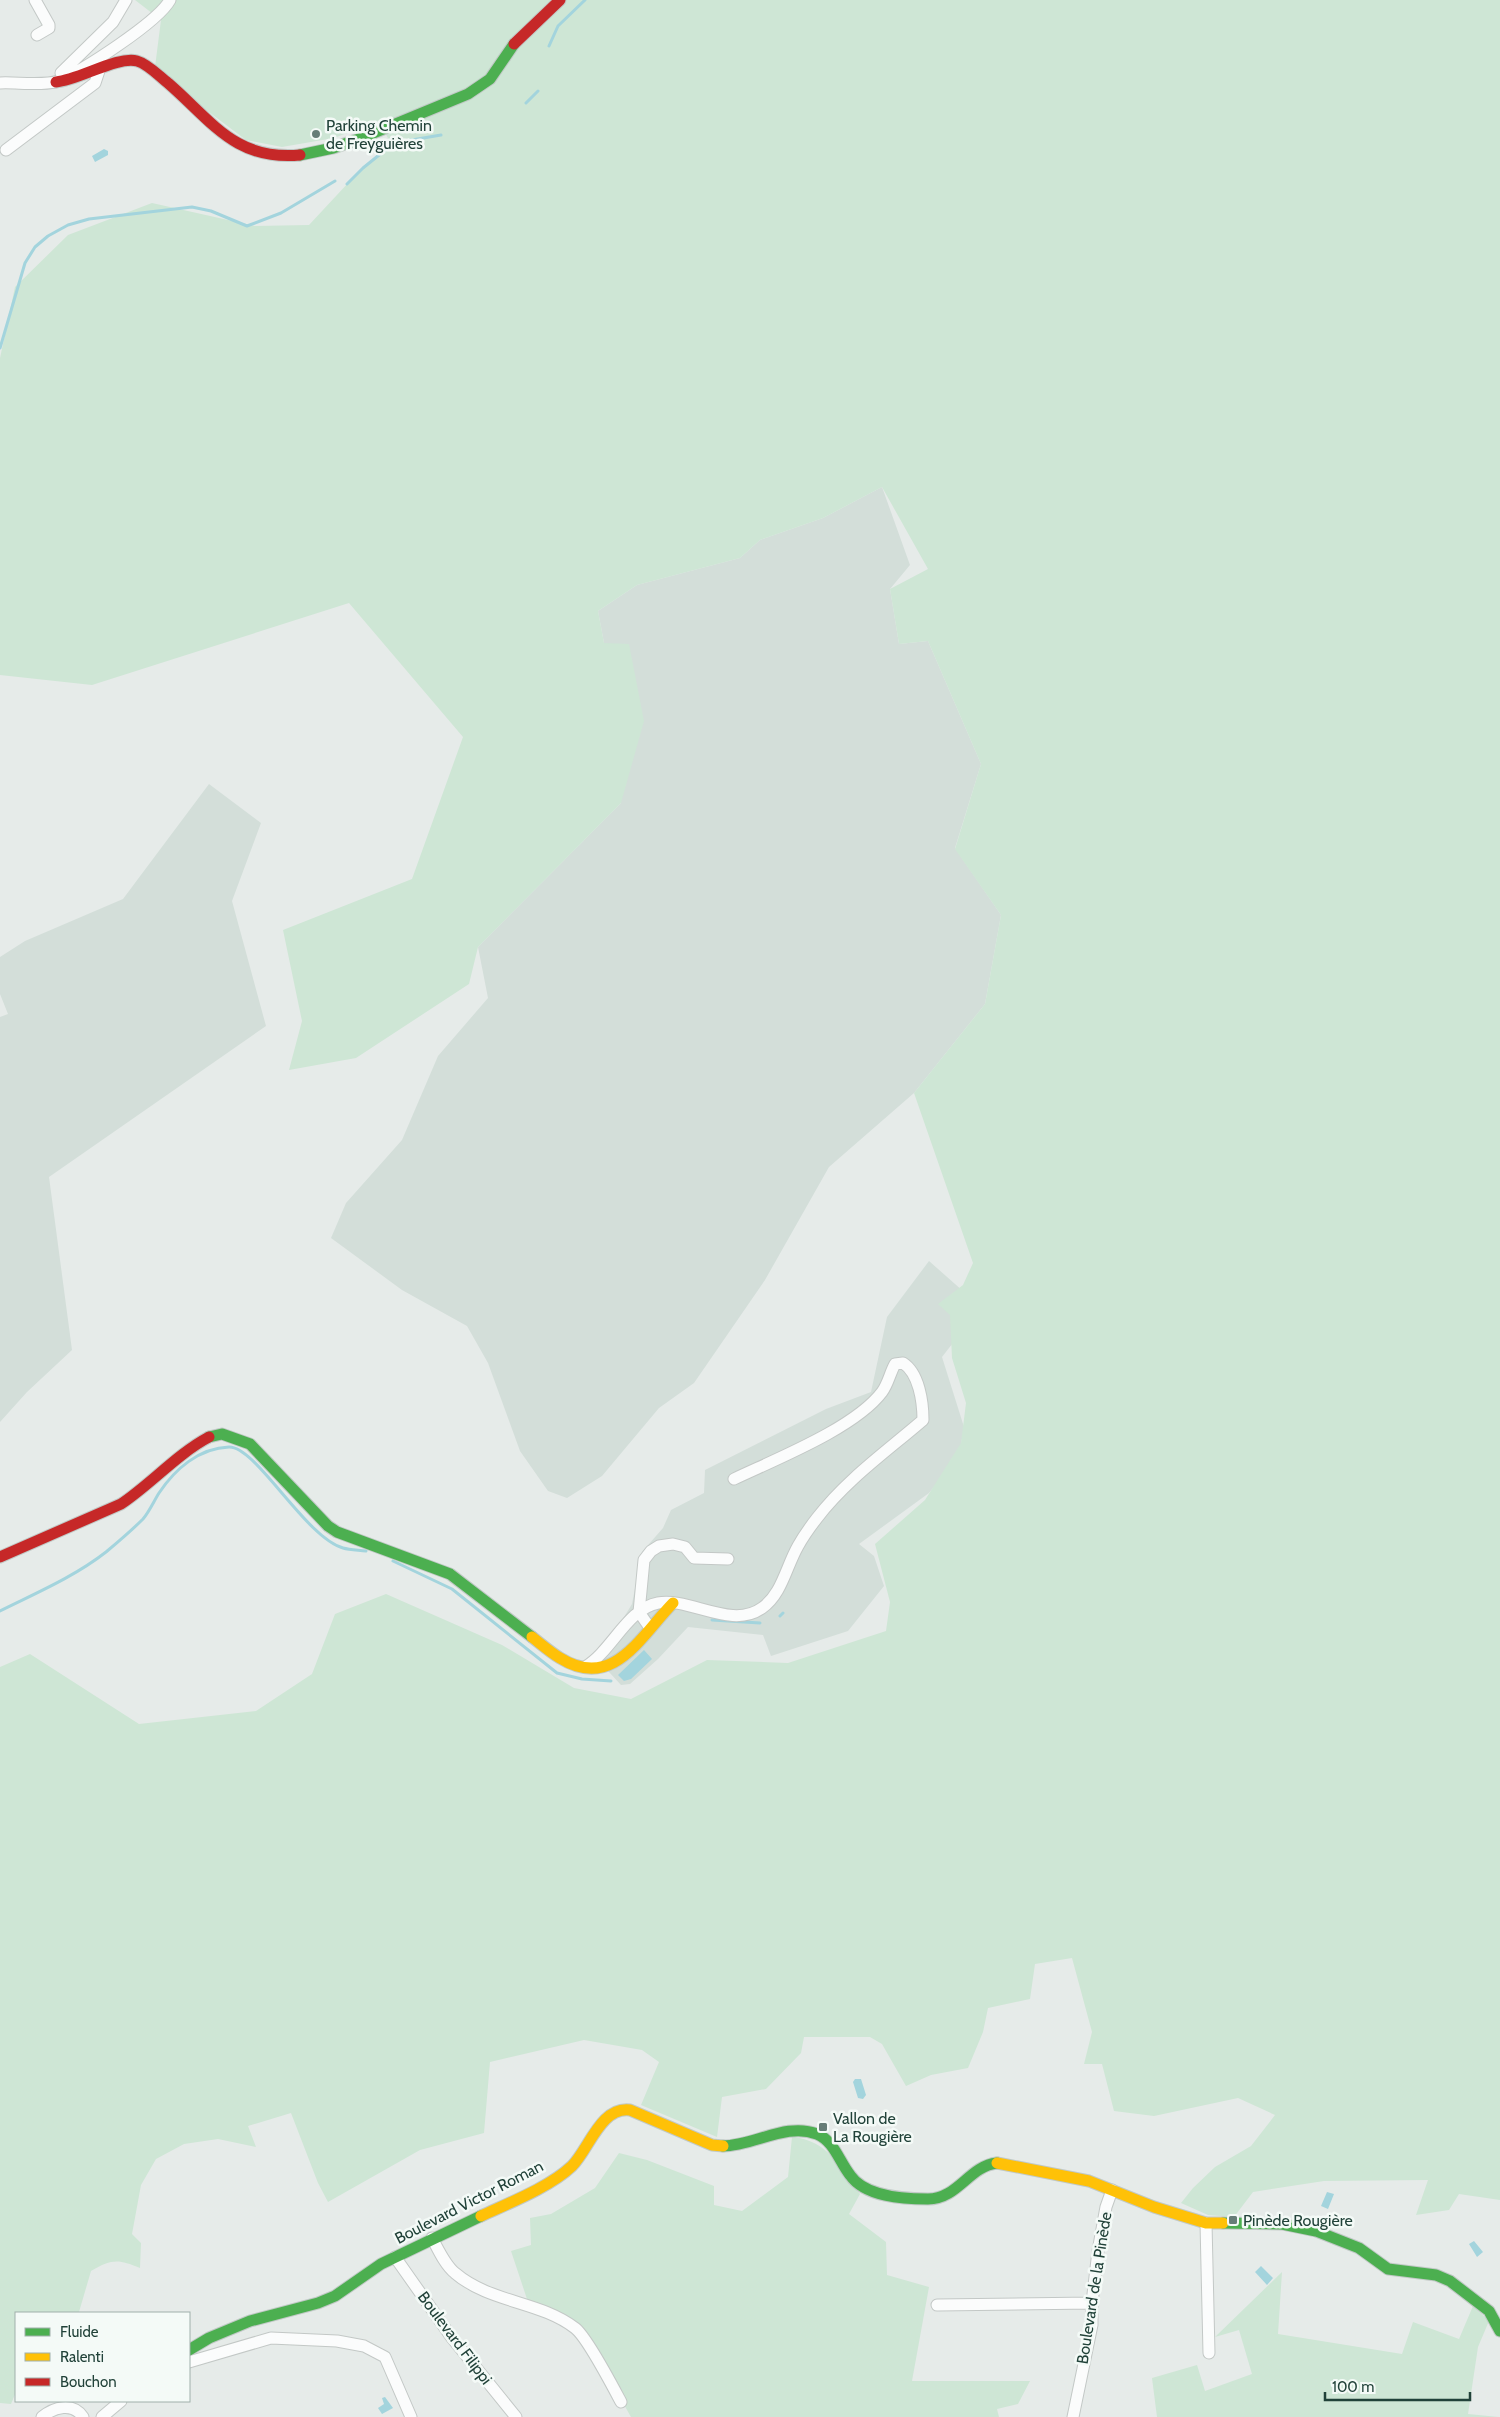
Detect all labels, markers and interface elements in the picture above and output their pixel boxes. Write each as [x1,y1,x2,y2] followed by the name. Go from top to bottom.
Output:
[326,116,432,153] place label: Parking Chemin de Freyguières
[310,128,322,140] marker: Parking Chemin de Freyguières
[833,2109,912,2146] place label: Vallon de La Rougière
[817,2121,829,2133] marker: Vallon de La Rougière
[392,2156,546,2248] street label: Boulevard Victor Roman
[1073,2211,1115,2365] street label: Boulevard de la Pinède
[1243,2211,1353,2230] place label: Pinède Rougière
[1227,2214,1239,2226] marker: Pinède Rougière
[414,2288,496,2388] street label: Boulevard Filippi
[15,2312,190,2402] legend
[60,2323,99,2341] text: Fluide
[60,2348,104,2366] text: Ralenti
[1325,2370,1470,2402] scale bar
[60,2373,117,2391] text: Bouchon
[1332,2378,1374,2396] text: 100 m

